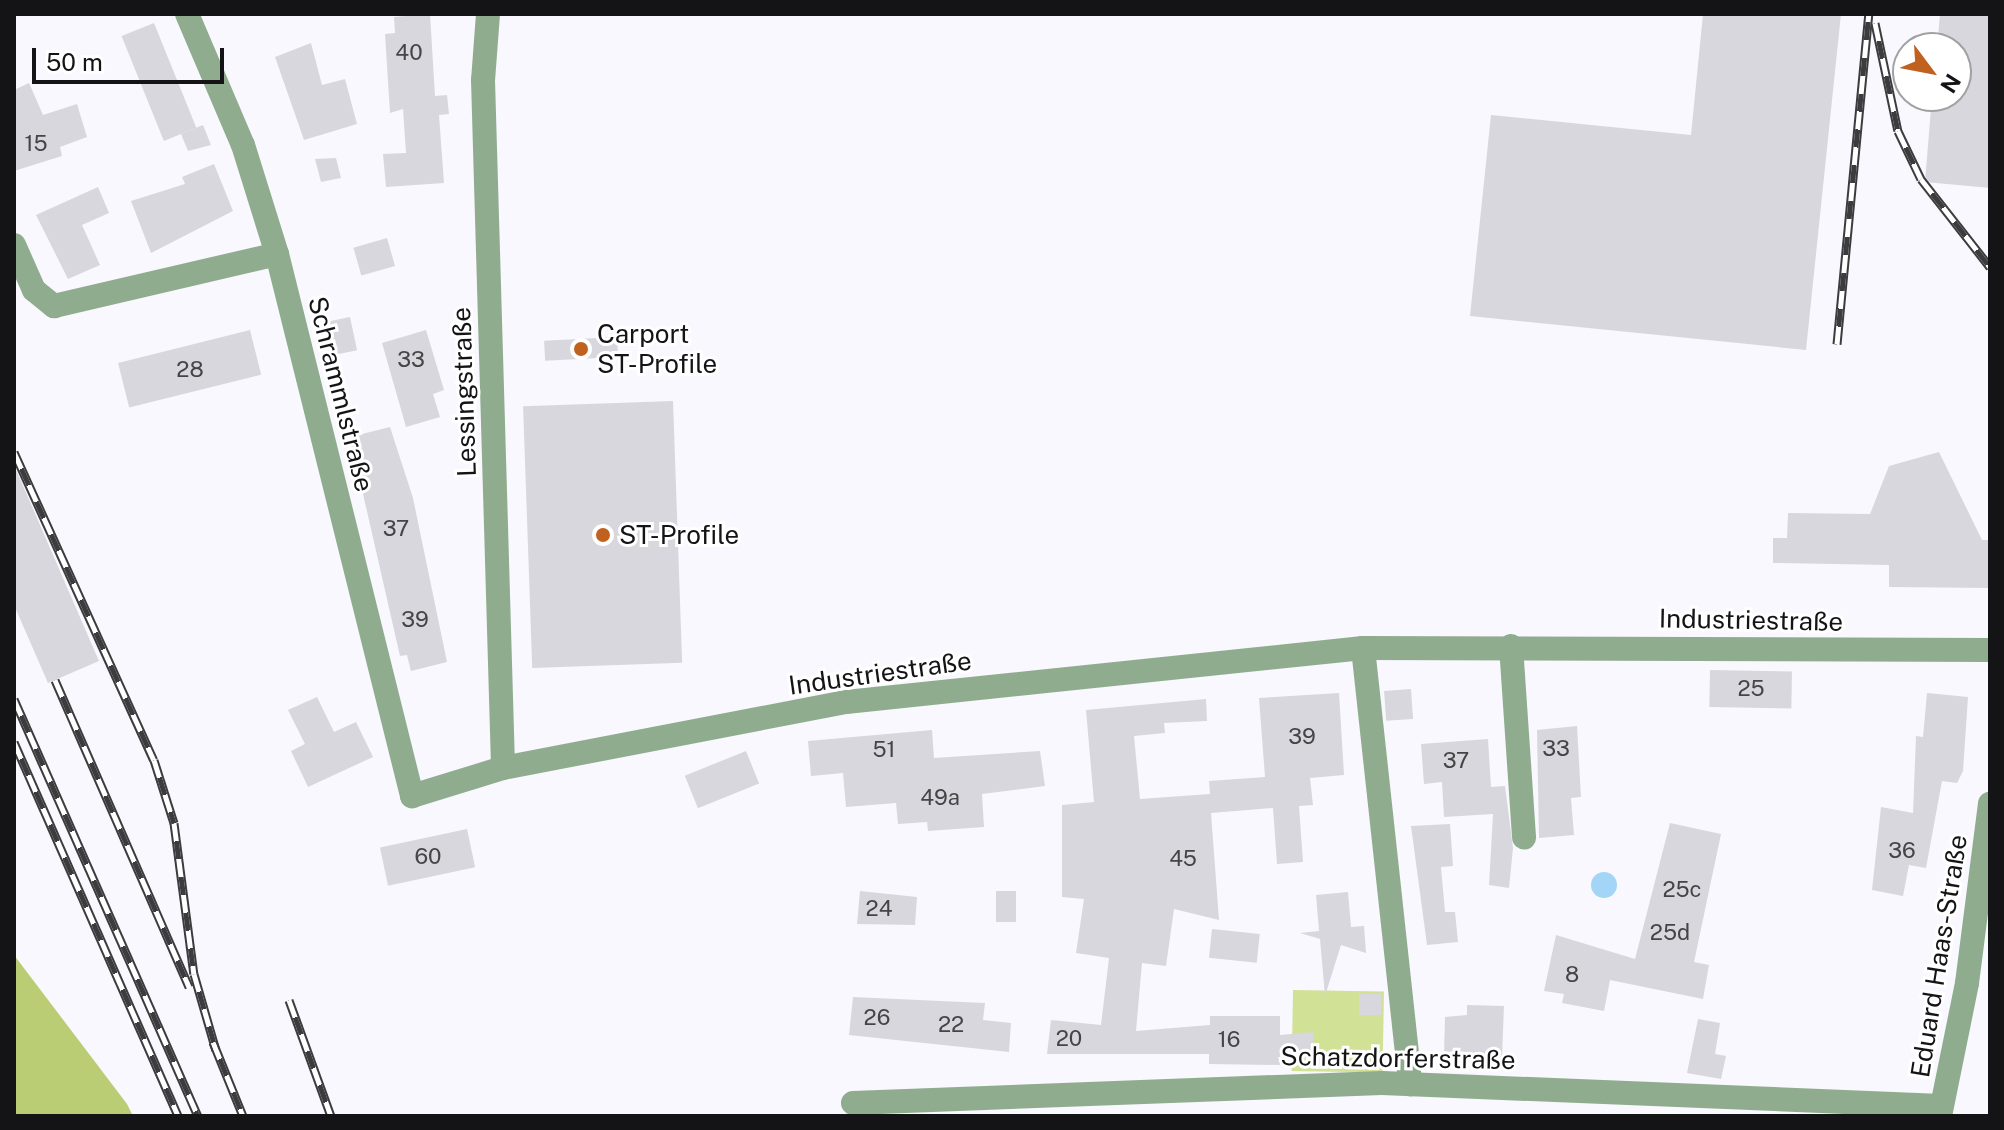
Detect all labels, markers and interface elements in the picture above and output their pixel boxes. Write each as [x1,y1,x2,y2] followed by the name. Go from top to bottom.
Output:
[36,32,228,82] scale bar
[1892,32,1972,112] north arrow
[395,40,423,66] house number: 40
[46,48,103,76] text: 50 m
[1935,69,1966,98] text: N
[24,131,48,157] house number: 15
[302,293,380,495] street label: Schrammlstraße
[445,307,483,477] street label: Lessingstraße
[597,318,717,380] place label: Carport ST-Profile
[572,340,590,358] marker: Carport ST-Profile
[397,347,425,373] house number: 33
[176,357,204,383] house number: 28
[383,516,409,542] house number: 37
[619,519,739,551] place label: ST-Profile
[594,526,612,544] marker: ST-Profile
[1659,603,1843,637] street label: Industriestraße
[401,607,429,633] house number: 39
[787,645,973,701] street label: Industriestraße
[1737,676,1765,702] house number: 25
[1288,724,1316,750] house number: 39
[1542,736,1570,762] house number: 33
[872,737,896,763] house number: 51
[1443,748,1469,774] house number: 37
[920,785,960,811] house number: 49a
[1904,832,1974,1080] street label: Eduard Haas-Straße
[1888,838,1916,864] house number: 36
[414,844,442,870] house number: 60
[1169,846,1197,872] house number: 45
[1662,877,1702,903] house number: 25c
[866,896,892,922] house number: 24
[1650,920,1690,946] house number: 25d
[1565,962,1579,988] house number: 8
[864,1005,890,1031] house number: 26
[938,1012,964,1038] house number: 22
[1056,1026,1082,1052] house number: 20
[1218,1027,1240,1053] house number: 16
[1280,1040,1516,1076] street label: Schatzdorferstraße

